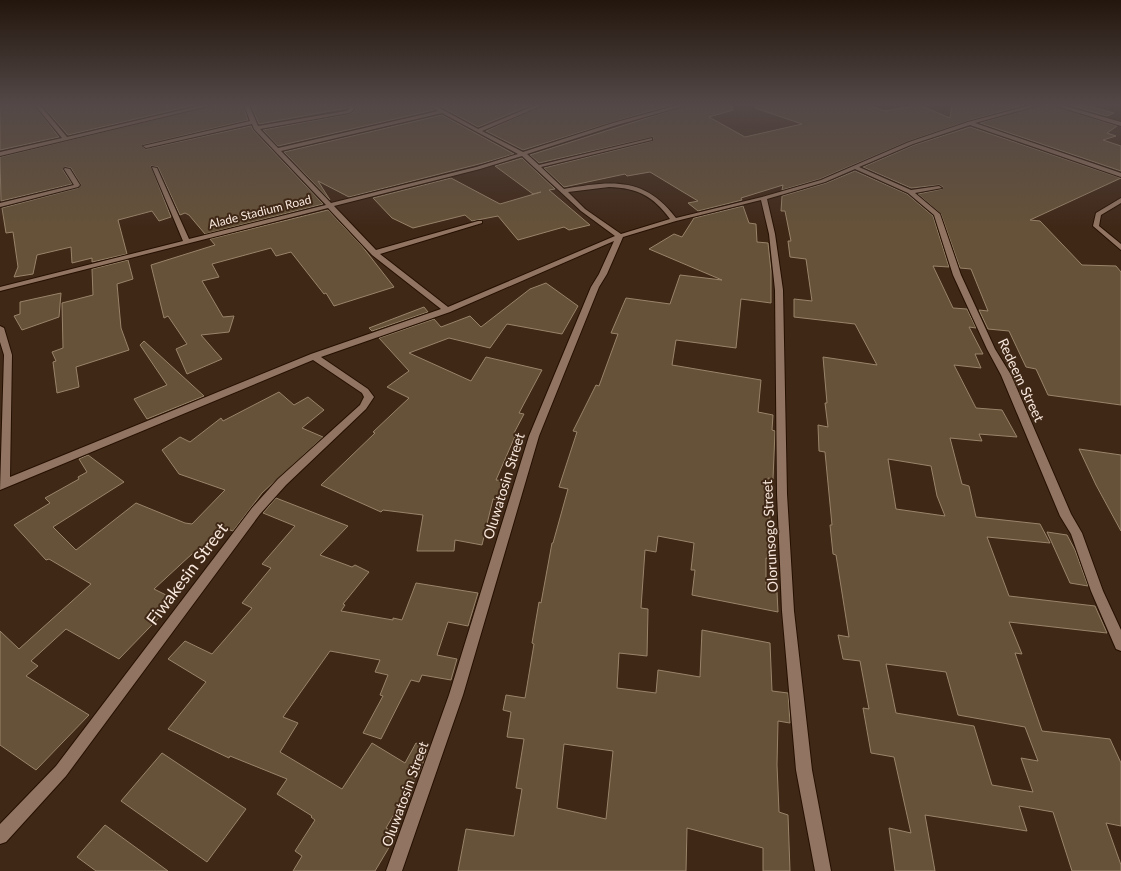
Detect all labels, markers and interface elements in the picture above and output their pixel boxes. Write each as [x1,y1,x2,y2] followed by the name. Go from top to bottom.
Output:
[207,191,313,232] street label: Alade Stadium Road
[995,335,1048,424] street label: Redeem Street
[479,430,528,541] street label: Oluwatosin Street
[758,479,781,593] street label: Olorunsogo Street
[141,518,232,629] street label: Fiwakesin Street
[378,739,431,849] street label: Oluwatosin Street

